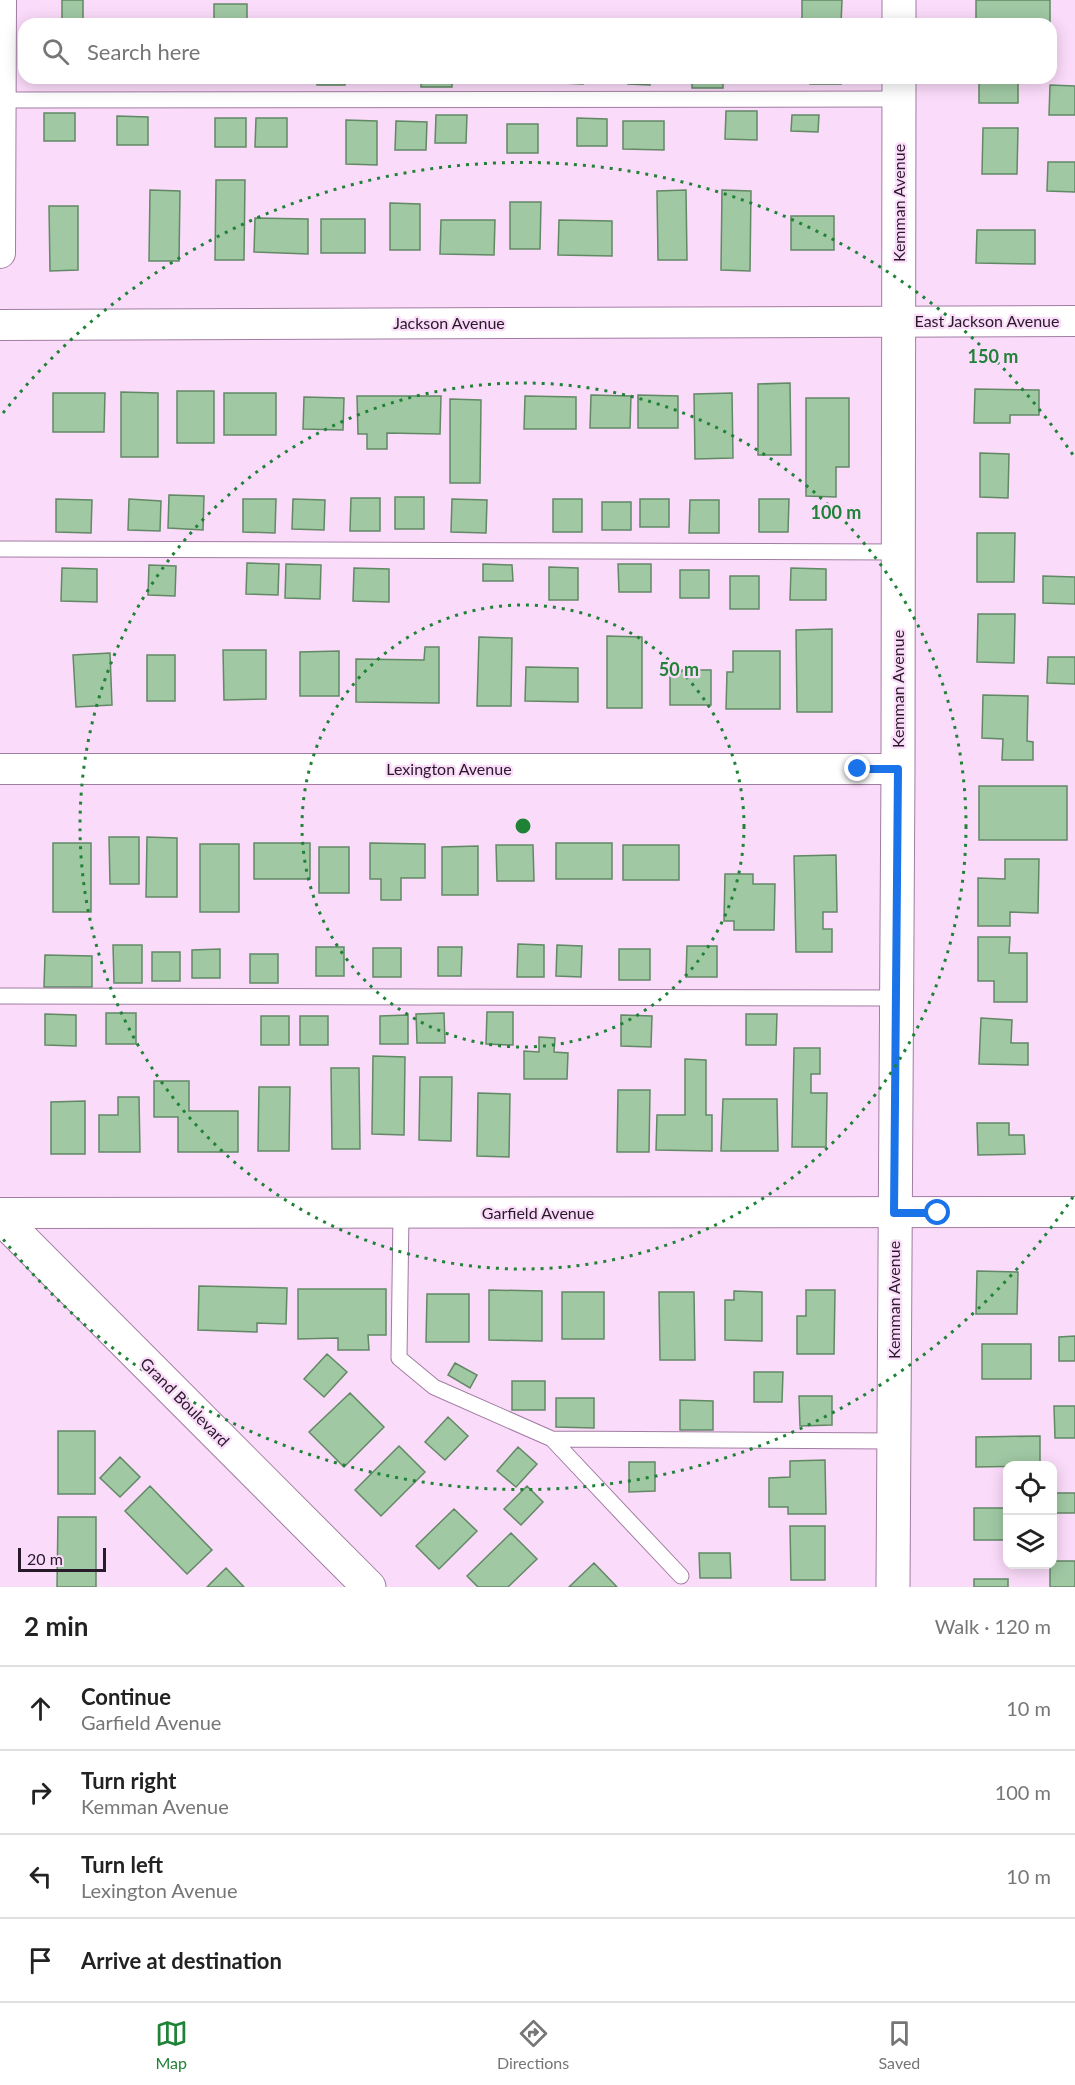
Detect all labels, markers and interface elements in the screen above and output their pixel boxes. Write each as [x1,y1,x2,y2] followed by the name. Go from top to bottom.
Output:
[18,18,1057,84] search box
[39,35,72,68] icon: search
[87,38,200,65] text: Search here
[889,144,908,262] street label: Kemman Avenue
[914,311,1060,330] street label: East Jackson Avenue
[393,313,505,332] street label: Jackson Avenue
[968,345,1018,367] text: 150 m
[811,501,861,523] text: 100 m
[888,630,907,748] street label: Kemman Avenue
[659,658,699,680] text: 50 m
[844,755,870,781] route end
[386,759,512,778] street label: Lexington Avenue
[513,816,533,836] centre of rings
[924,1199,950,1225] route start
[482,1203,594,1222] street label: Garfield Avenue
[884,1241,903,1359] street label: Kemman Avenue
[137,1353,234,1450] street label: Grand Boulevard
[1003,1461,1057,1569] map controls
[1003,1461,1057,1515] button: locate
[1003,1515,1057,1569] button: layers
[18,1545,106,1572] scale bar
[27,1549,63,1568] text: 20 m
[24,1610,88,1642] text: 2 min
[935,1614,1051,1638] text: Walk · 120 m
[81,1683,171,1710] text: Continue
[24,1692,57,1725] icon: ahead
[1006,1696,1051,1720] text: 10 m
[81,1710,221,1734] text: Garfield Avenue
[81,1767,176,1794] text: Turn right
[24,1776,57,1809] icon: right
[995,1780,1051,1804] text: 100 m
[81,1794,229,1818] text: Kemman Avenue
[81,1851,163,1878] text: Turn left
[24,1860,57,1893] icon: left
[1006,1864,1051,1888] text: 10 m
[81,1878,238,1902] text: Lexington Avenue
[24,1944,57,1977] icon: arrive
[81,1947,282,1974] text: Arrive at destination
[155,2017,188,2072] tab: Map
[497,2017,569,2072] tab: Directions
[879,2017,920,2072] tab: Saved

